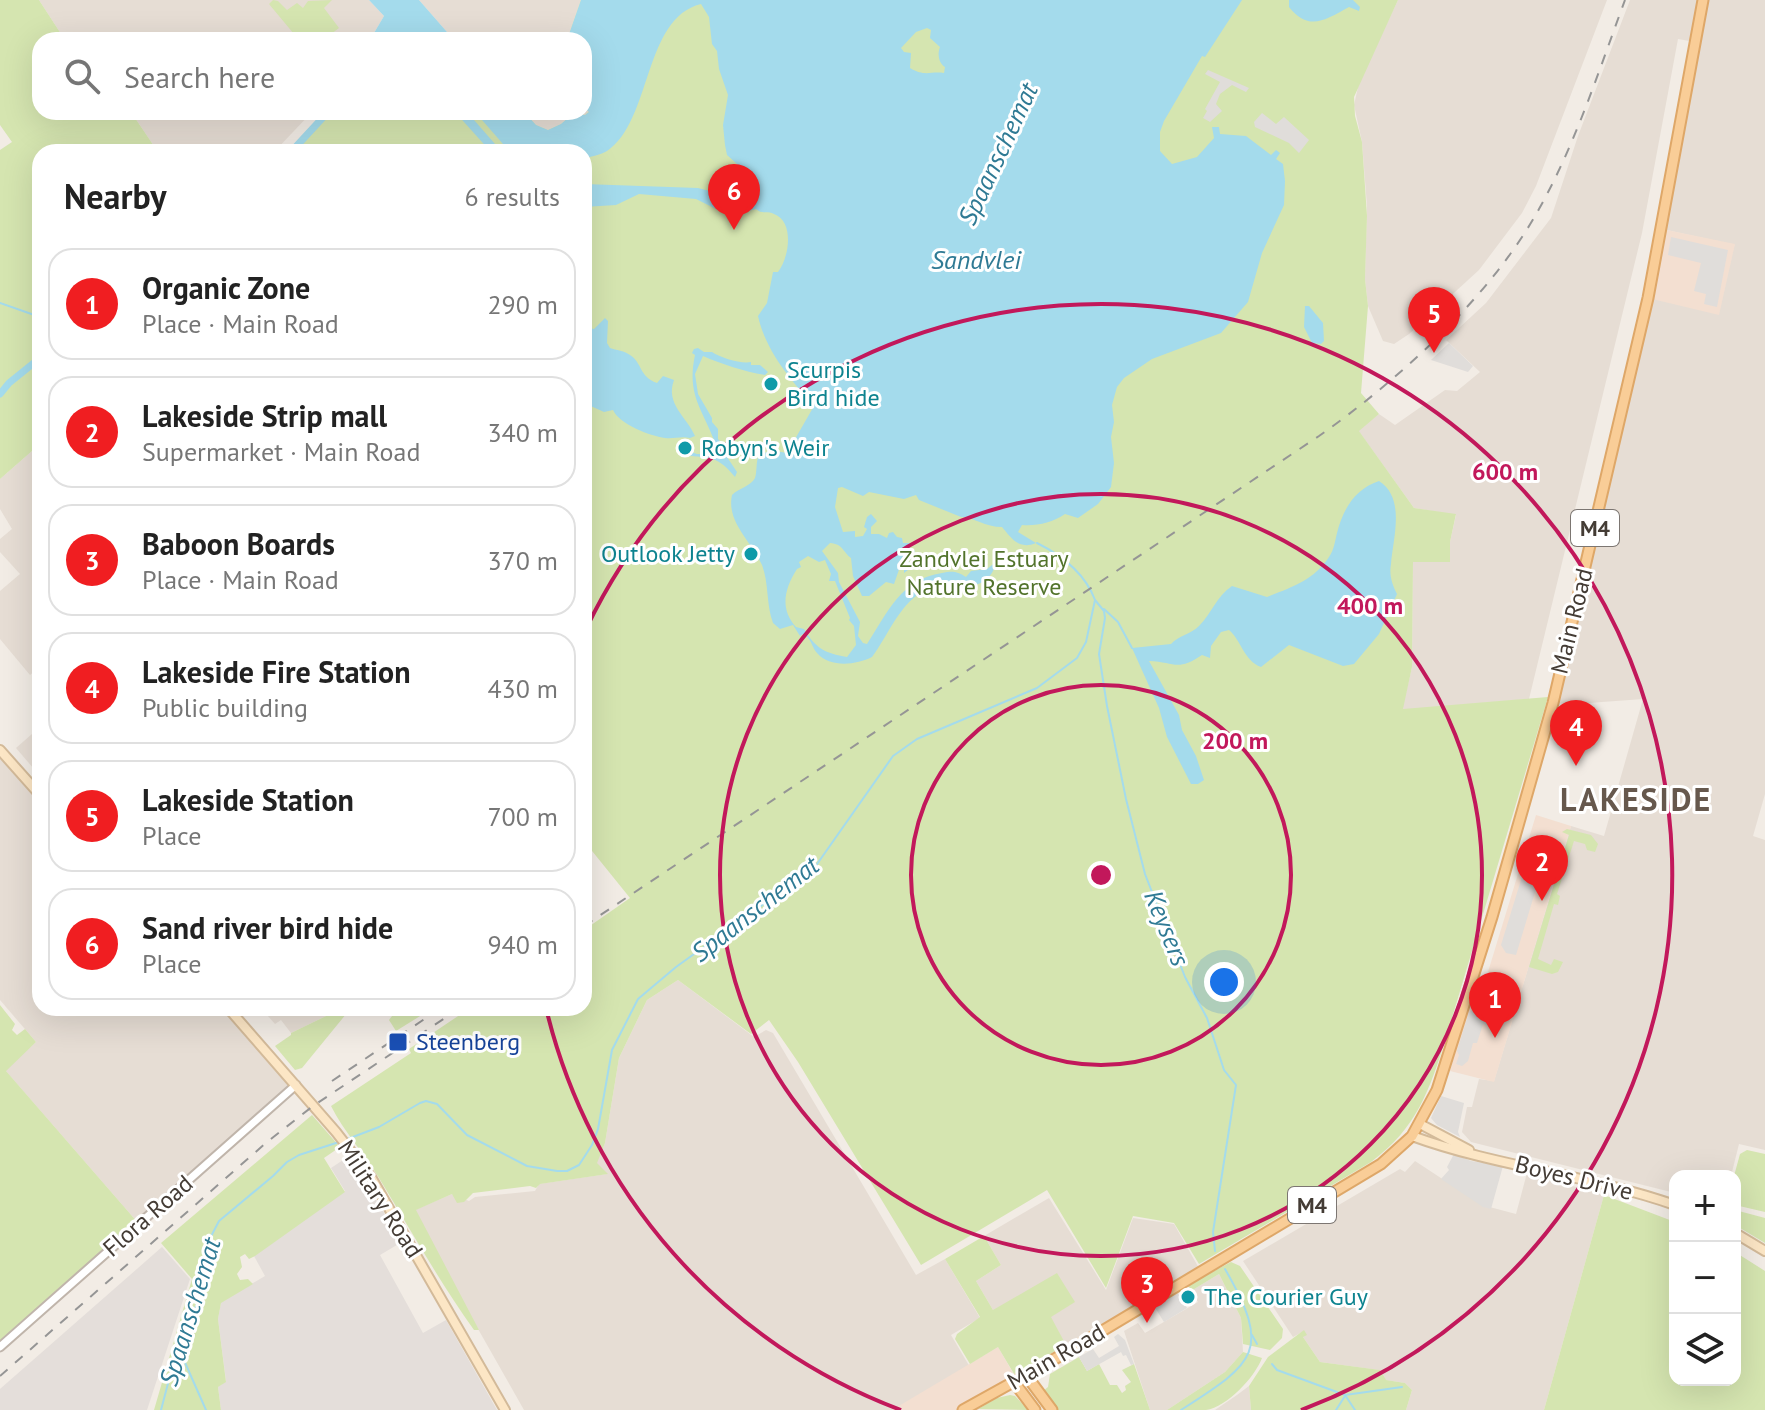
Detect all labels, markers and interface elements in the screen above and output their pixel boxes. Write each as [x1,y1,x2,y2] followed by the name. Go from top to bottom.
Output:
[32,32,592,120] search box
[60,54,104,98] icon: search
[124,57,275,96] text: Search here
[950,76,1046,230] water label: Spaanschemat
[708,164,760,230] pin: 6
[64,174,166,218] text: Nearby
[465,180,560,213] text: 6 results
[931,243,1022,276] water label: Sandvlei
[142,268,310,307] text: Organic Zone
[1408,287,1460,353] pin: 5
[85,288,99,321] text: 1
[487,288,558,321] text: 290 m
[142,307,339,340] text: Place · Main Road
[787,354,880,413] place label: Scurpis Bird hide
[762,375,780,393] marker: Scurpis Bird hide
[142,396,387,435] text: Lakeside Strip mall
[85,416,99,449] text: 2
[487,416,558,449] text: 340 m
[701,432,829,463] place label: Robyn's Weir
[142,435,420,468] text: Supermarket · Main Road
[676,439,694,457] marker: Robyn's Weir
[1472,456,1538,487] text: 600 m
[1571,510,1619,546] road number: M4
[142,524,335,563] text: Baboon Boards
[601,538,735,569] place label: Outlook Jetty
[899,543,1069,602] park label: Zandvlei Estuary Nature Reserve
[85,544,99,577] text: 3
[487,544,558,577] text: 370 m
[742,545,760,563] marker: Outlook Jetty
[142,563,339,596] text: Place · Main Road
[1543,565,1600,677] street label: Main Road
[1337,590,1403,621] text: 400 m
[142,652,411,691] text: Lakeside Fire Station
[85,672,99,705] text: 4
[487,672,558,705] text: 430 m
[142,691,308,724] text: Public building
[1550,700,1602,766] pin: 4
[1202,725,1268,756] text: 200 m
[1560,778,1712,820] district label: LAKESIDE
[142,780,354,819] text: Lakeside Station
[85,800,99,833] text: 5
[487,800,558,833] text: 700 m
[142,819,201,852] text: Place
[1516,835,1568,901] pin: 2
[684,847,827,969] water label: Spaanschemat
[1087,861,1115,889] centre of rings
[1137,885,1198,971] water label: Keysers
[142,908,393,947] text: Sand river bird hide
[85,928,99,961] text: 6
[487,928,558,961] text: 940 m
[142,947,201,980] text: Place
[1204,962,1244,1002] your location
[1469,972,1521,1038] pin: 1
[416,1026,520,1057] place label: Steenberg
[387,1031,409,1053] marker: Steenberg
[331,1134,430,1264] street label: Military Road
[1512,1148,1636,1207] street label: Boyes Drive
[96,1168,199,1263] street label: Flora Road
[1669,1170,1741,1386] map controls
[1669,1170,1741,1242] button: +
[1288,1187,1336,1223] road number: M4
[151,1232,228,1390] water label: Spaanschemat
[1669,1242,1741,1314] button: −
[1121,1257,1173,1323] pin: 3
[1204,1281,1368,1312] place label: The Courier Guy
[1179,1288,1197,1306] marker: The Courier Guy
[1669,1314,1741,1386] button: layers
[1001,1316,1110,1397] street label: Main Road

